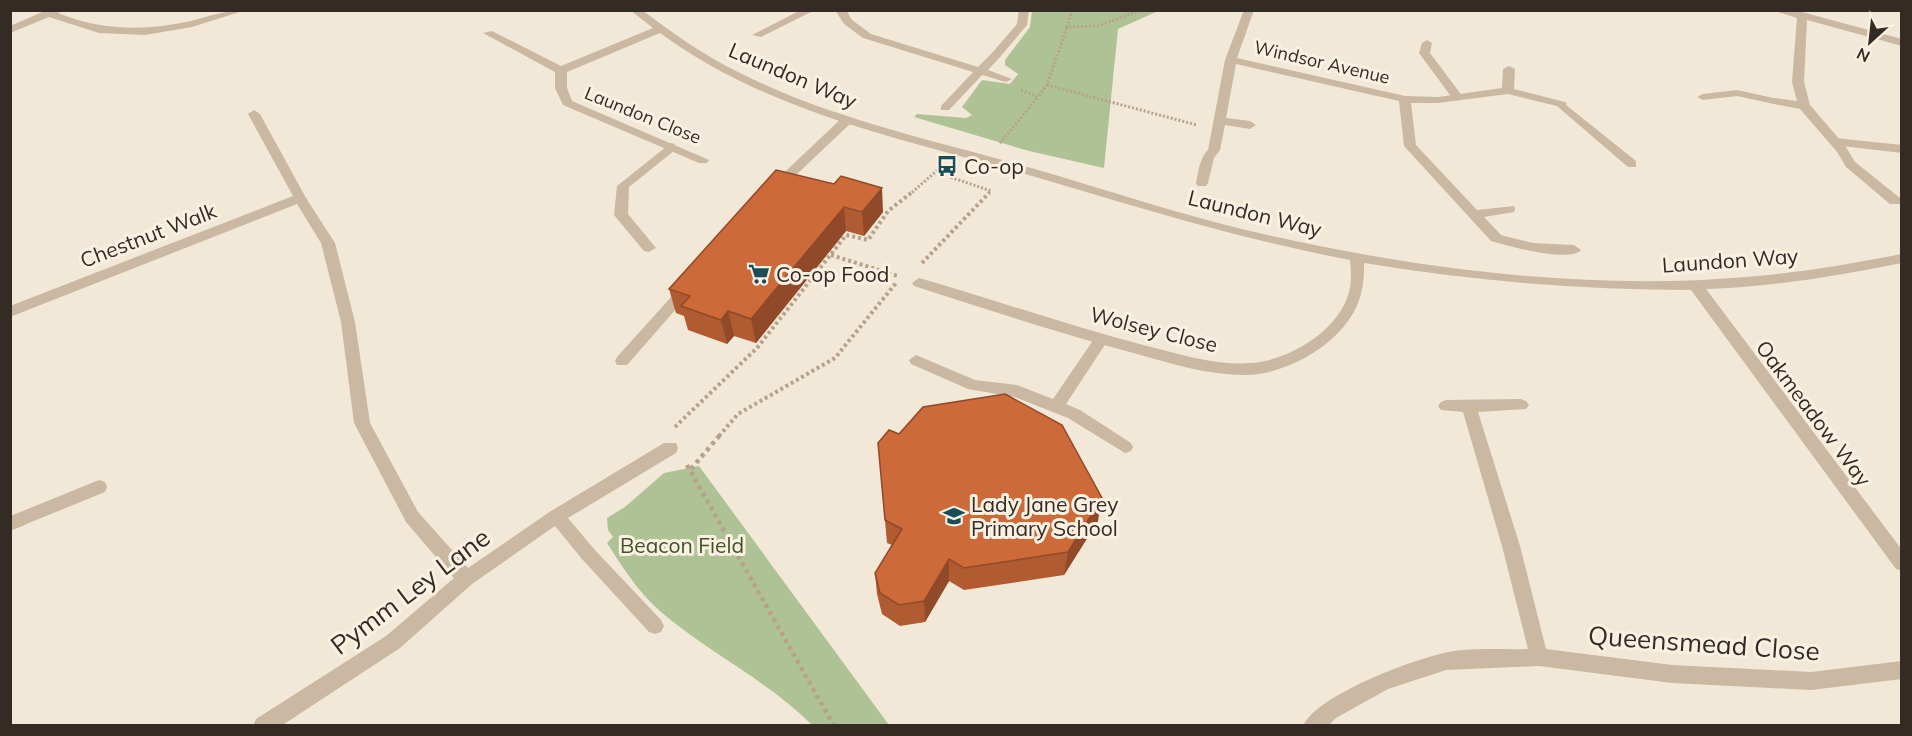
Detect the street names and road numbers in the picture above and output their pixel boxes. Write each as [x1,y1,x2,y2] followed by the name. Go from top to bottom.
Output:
[1252,35,1392,89] street label: Windsor Avenue
[725,36,861,114] street label: Laundon Way
[581,81,705,149] street label: Laundon Close
[1186,184,1324,242] street label: Laundon Way
[76,197,220,273] street label: Chestnut Walk
[1661,242,1799,278] street label: Laundon Way
[1087,301,1221,357] street label: Wolsey Close
[1751,335,1877,491] street label: Oakmeadow Way
[324,520,496,662] street label: Pymm Ley Lane
[1587,618,1821,668] street label: Queensmead Close

